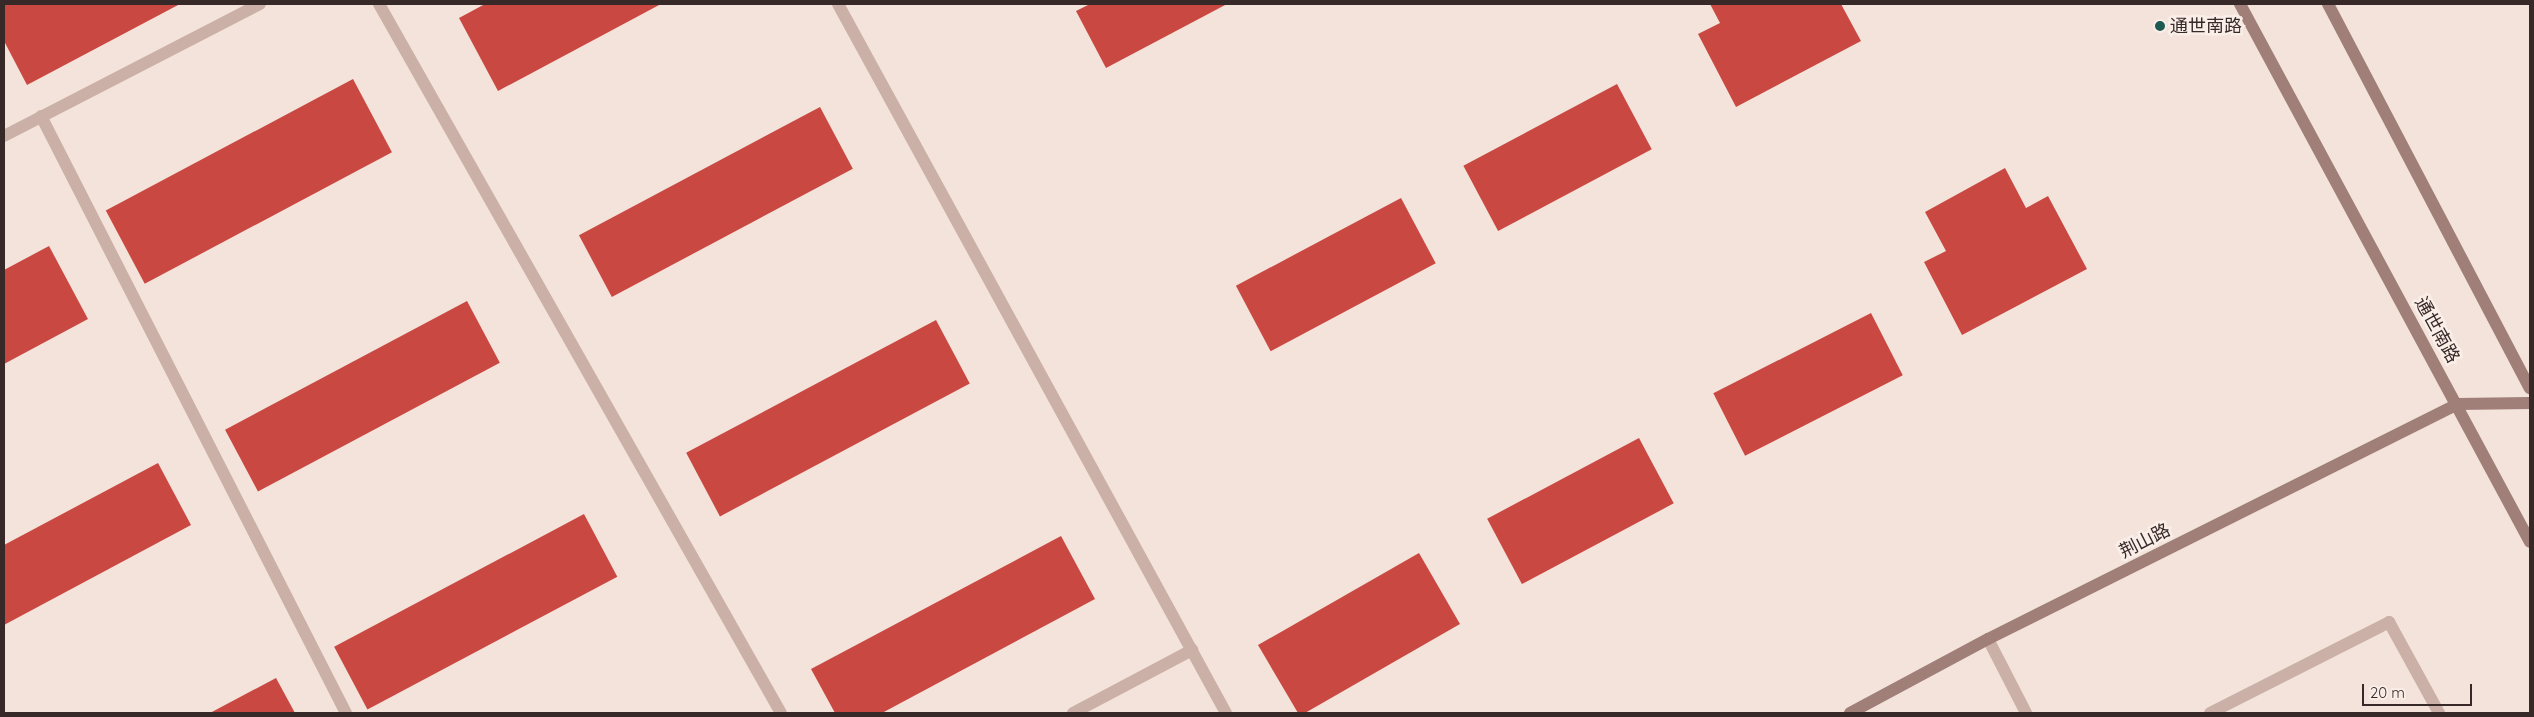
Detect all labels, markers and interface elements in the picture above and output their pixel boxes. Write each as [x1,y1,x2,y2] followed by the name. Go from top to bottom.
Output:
[2170,15,2242,37] place label: 通世南路
[2154,20,2166,32] marker: 通世南路
[2410,293,2464,367] street label: 通世南路
[2116,519,2174,563] street label: 荆山路
[2364,674,2474,706] scale bar
[2370,683,2405,702] text: 20 m

